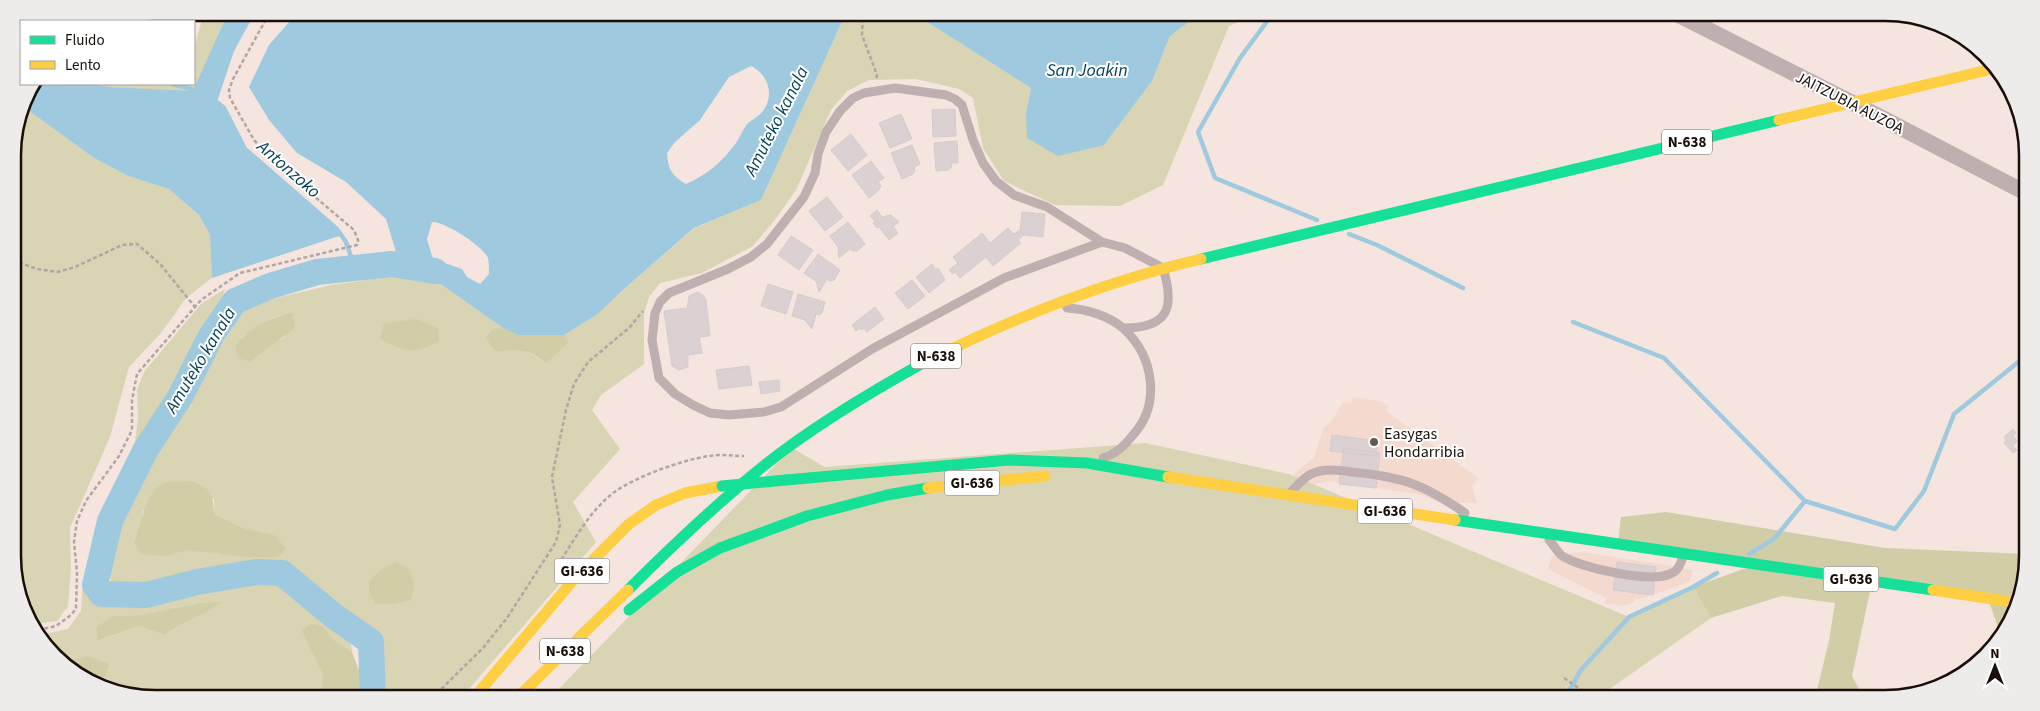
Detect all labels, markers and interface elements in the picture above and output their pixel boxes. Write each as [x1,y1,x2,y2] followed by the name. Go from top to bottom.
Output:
[20,20,195,85] legend
[65,30,105,51] text: Fluido
[65,55,101,76] text: Lento
[1046,58,1128,83] water label: San Joakin
[738,62,815,181] water label: Amuteko kanala
[1792,66,1908,140] street label: JAITZUBIA AUZOA
[1662,130,1712,154] road number: N-638
[251,134,326,204] water label: Antonzoko
[158,302,242,419] water label: Amuteko kanala
[911,344,961,368] road number: N-638
[1384,423,1465,463] place label: Easygas Hondarribia
[1368,436,1380,448] marker: Easygas Hondarribia
[944,470,1000,496] road number: GI-636
[1358,498,1412,524] road number: GI-636
[554,558,610,584] road number: GI-636
[1824,566,1878,592] road number: GI-636
[540,638,590,664] road number: N-638
[1970,641,2020,691] north arrow
[1990,644,2000,664] text: N

